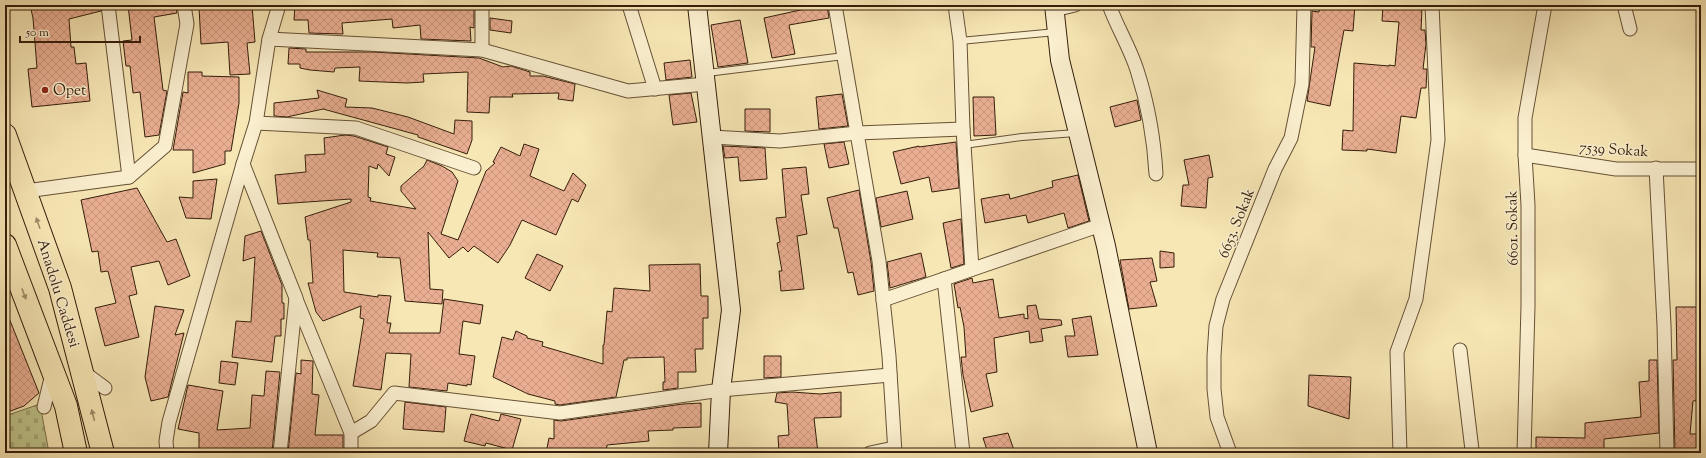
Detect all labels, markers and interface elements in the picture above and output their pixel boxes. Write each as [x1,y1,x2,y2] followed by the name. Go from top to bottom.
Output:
[20,18,140,44] scale bar
[25,24,49,42] text: 50 m
[53,81,86,102] place label: Opet
[40,85,50,95] marker: Opet
[1579,138,1649,163] street label: 7539 Sokak
[1214,186,1261,262] street label: 6653. Sokak
[1502,190,1525,266] street label: 6601. Sokak
[34,217,40,229] one-way arrow
[31,237,84,350] street label: Anadolu Caddesi
[21,289,27,301] one-way arrow
[90,409,96,421] one-way arrow

